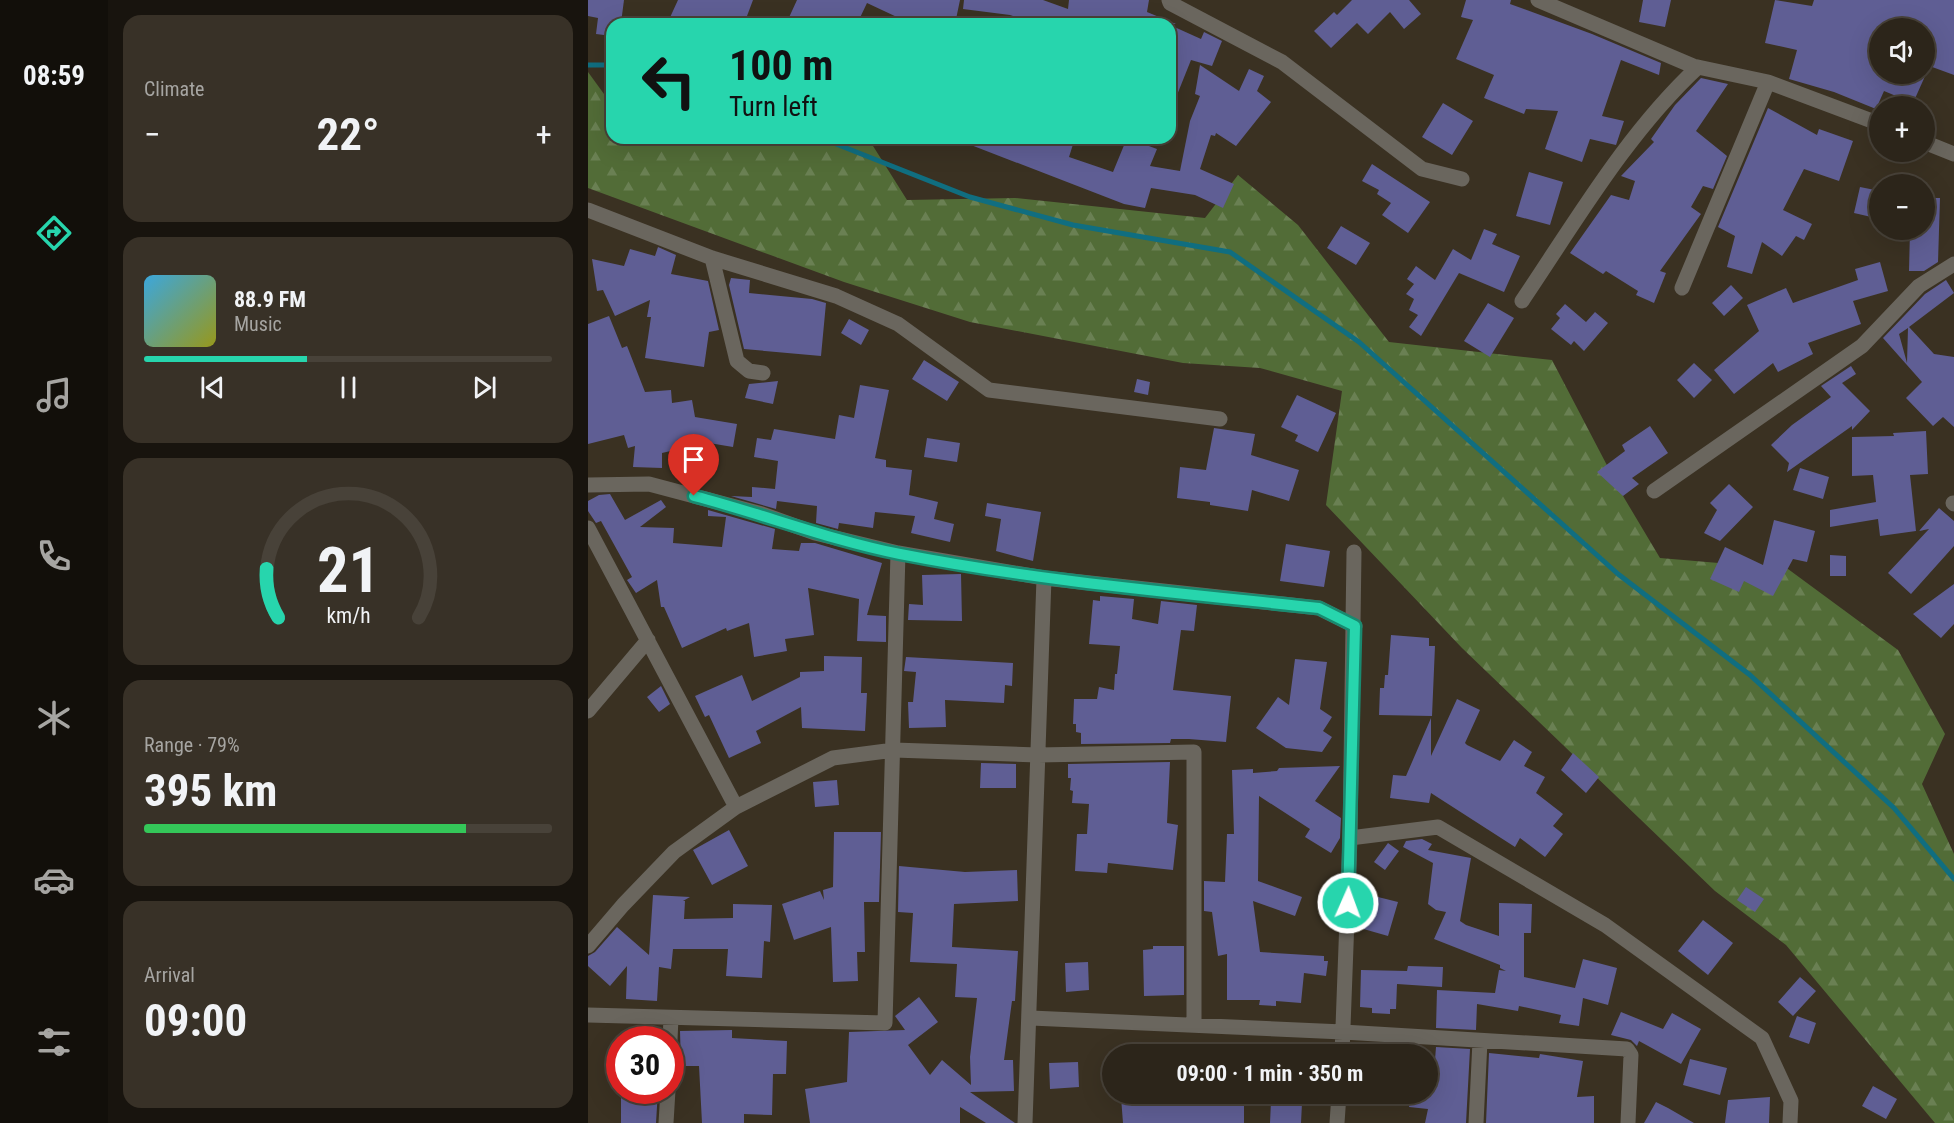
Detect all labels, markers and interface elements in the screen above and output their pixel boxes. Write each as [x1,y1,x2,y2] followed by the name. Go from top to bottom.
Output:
[1869,18,1935,240] map controls
[1869,18,1935,84] button: sound
[729,41,834,90] text: 100 m
[630,42,708,120] icon: left
[23,60,85,92] text: 08:59
[144,77,204,101] text: Climate
[729,91,818,123] text: Turn left
[1869,96,1935,162] button: +
[317,108,380,161] text: 22°
[144,115,161,154] text: −
[536,115,552,154] text: +
[1869,174,1935,240] button: −
[33,212,75,254] icon: directions
[234,287,306,312] text: 88.9 FM
[234,312,282,336] text: Music
[196,371,229,404] icon: previous
[332,371,365,404] icon: pause
[468,371,501,404] icon: next
[33,374,75,416] icon: music
[668,434,719,496] pin
[677,443,710,476] icon: arrive
[33,535,75,577] icon: phone
[316,535,380,608] text: 21
[326,604,370,629] text: km/h
[33,697,75,739] icon: climate
[144,733,240,757] text: Range · 79%
[144,764,277,817] text: 395 km
[33,859,75,901] icon: car
[1316,871,1380,935] position arrow
[144,963,195,987] text: Arrival
[144,994,247,1047] text: 09:00
[33,1021,75,1063] icon: filters
[606,1026,684,1104] speed limit sign: 30
[1177,1061,1363,1086] text: 09:00 · 1 min · 350 m

